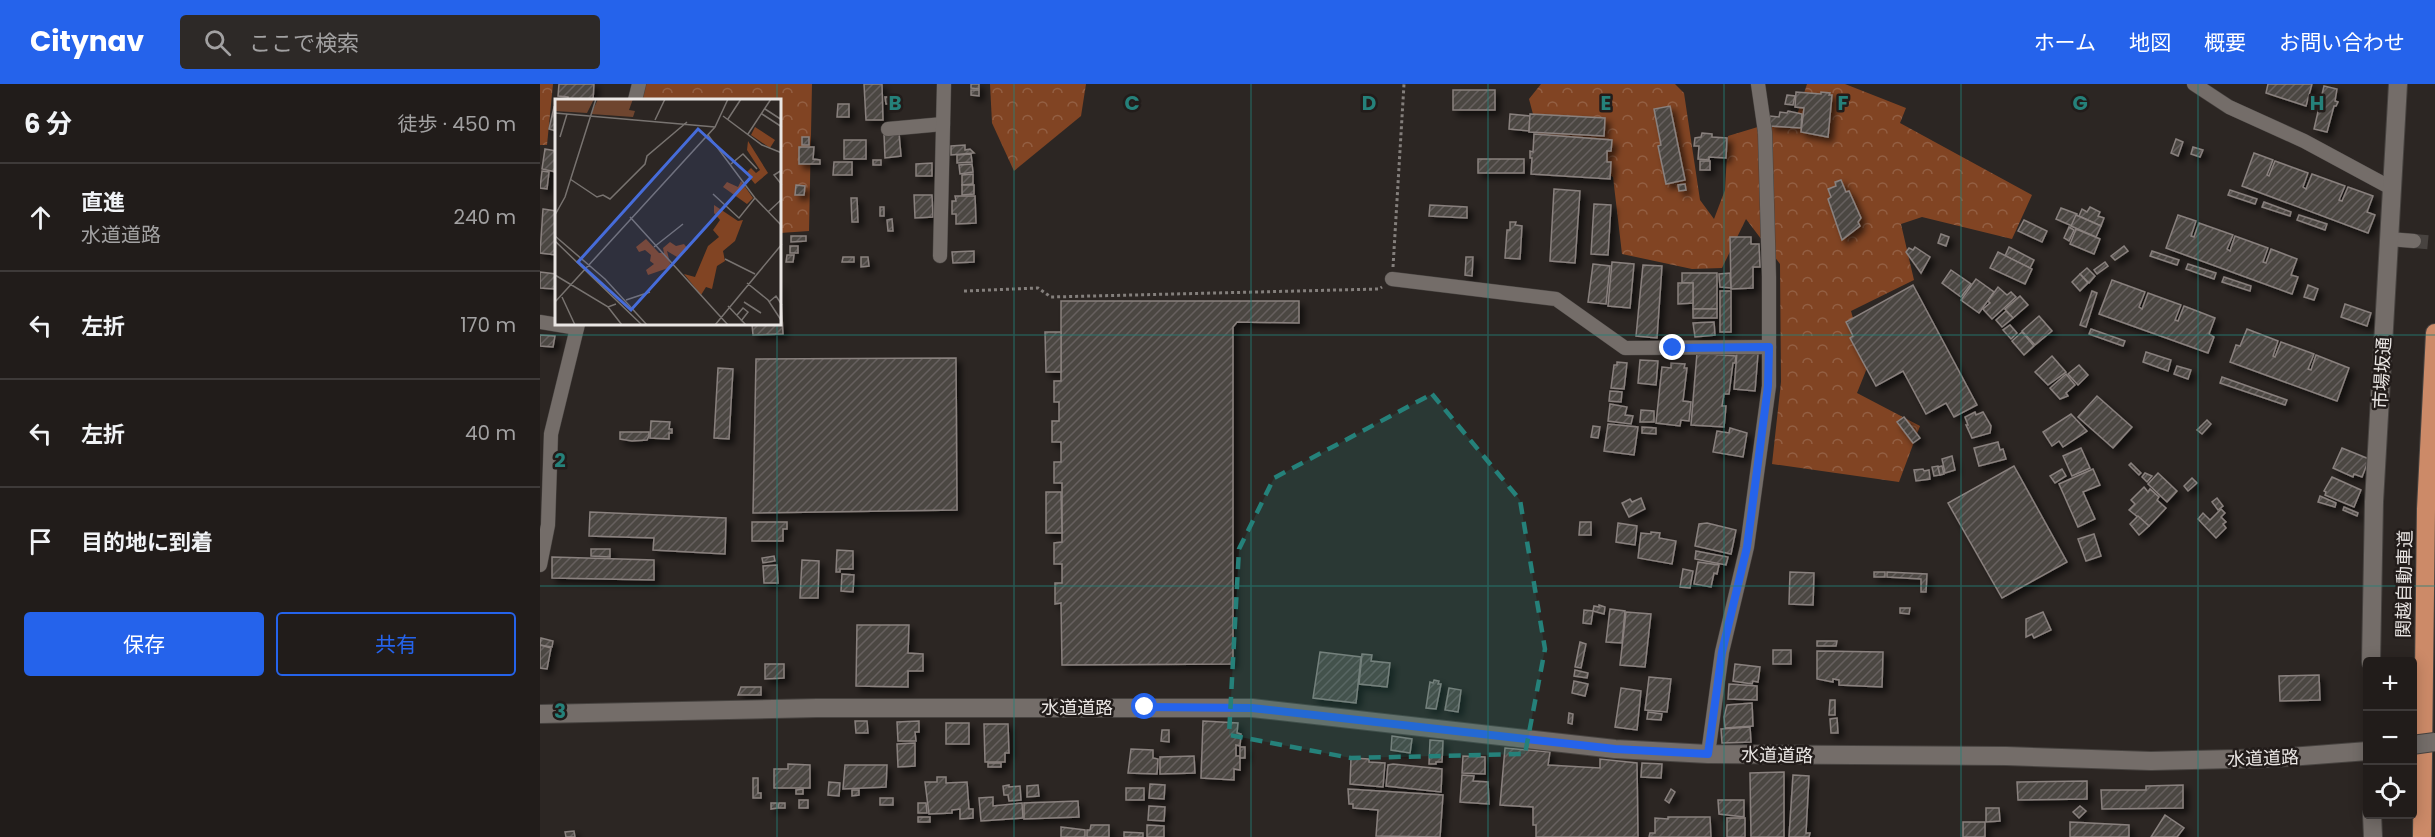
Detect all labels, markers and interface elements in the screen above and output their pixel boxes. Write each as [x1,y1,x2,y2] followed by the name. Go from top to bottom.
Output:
[180,15,600,69] search box
[30,22,144,61] text: Citynav
[201,26,234,59] icon: search
[249,28,359,59] text: ここで検索
[2034,28,2096,57] text: ホーム
[2129,28,2171,57] text: 地図
[2204,28,2246,57] text: 概要
[2279,28,2405,57] text: お問い合わせ
[888,89,902,117] text: B
[1124,89,1140,117] text: C
[1362,89,1376,117] text: D
[1601,89,1611,117] text: E
[1838,89,1849,117] text: F
[2072,89,2088,117] text: G
[2310,89,2324,117] text: H
[555,99,782,326] inset map
[24,106,72,142] text: 6 分
[397,110,516,138] text: 徒歩 · 450 m
[81,187,125,218] text: 直進
[24,201,57,234] icon: ahead
[453,203,516,231] text: 240 m
[81,221,161,249] text: 水道道路
[24,309,57,342] icon: left
[81,311,125,342] text: 左折
[460,311,516,339] text: 170 m
[1659,334,1685,360] route end
[2368,336,2396,410] street label: 市場坂通
[24,417,57,450] icon: left
[81,419,125,450] text: 左折
[465,419,516,447] text: 40 m
[554,446,566,474] text: 2
[24,525,57,558] icon: arrive
[81,527,213,558] text: 目的地に到着
[2391,530,2417,638] street label: 関越自動車道
[24,612,264,676] button: 保存
[276,612,516,676] button: 共有
[2363,657,2417,819] map controls
[2363,657,2417,711] button: +
[1131,693,1157,719] route start
[1041,695,1113,720] street label: 水道道路
[554,697,566,725] text: 3
[2363,711,2417,765] button: −
[1741,742,1813,768] street label: 水道道路
[2227,744,2299,772] street label: 水道道路
[2363,765,2417,819] button: locate

